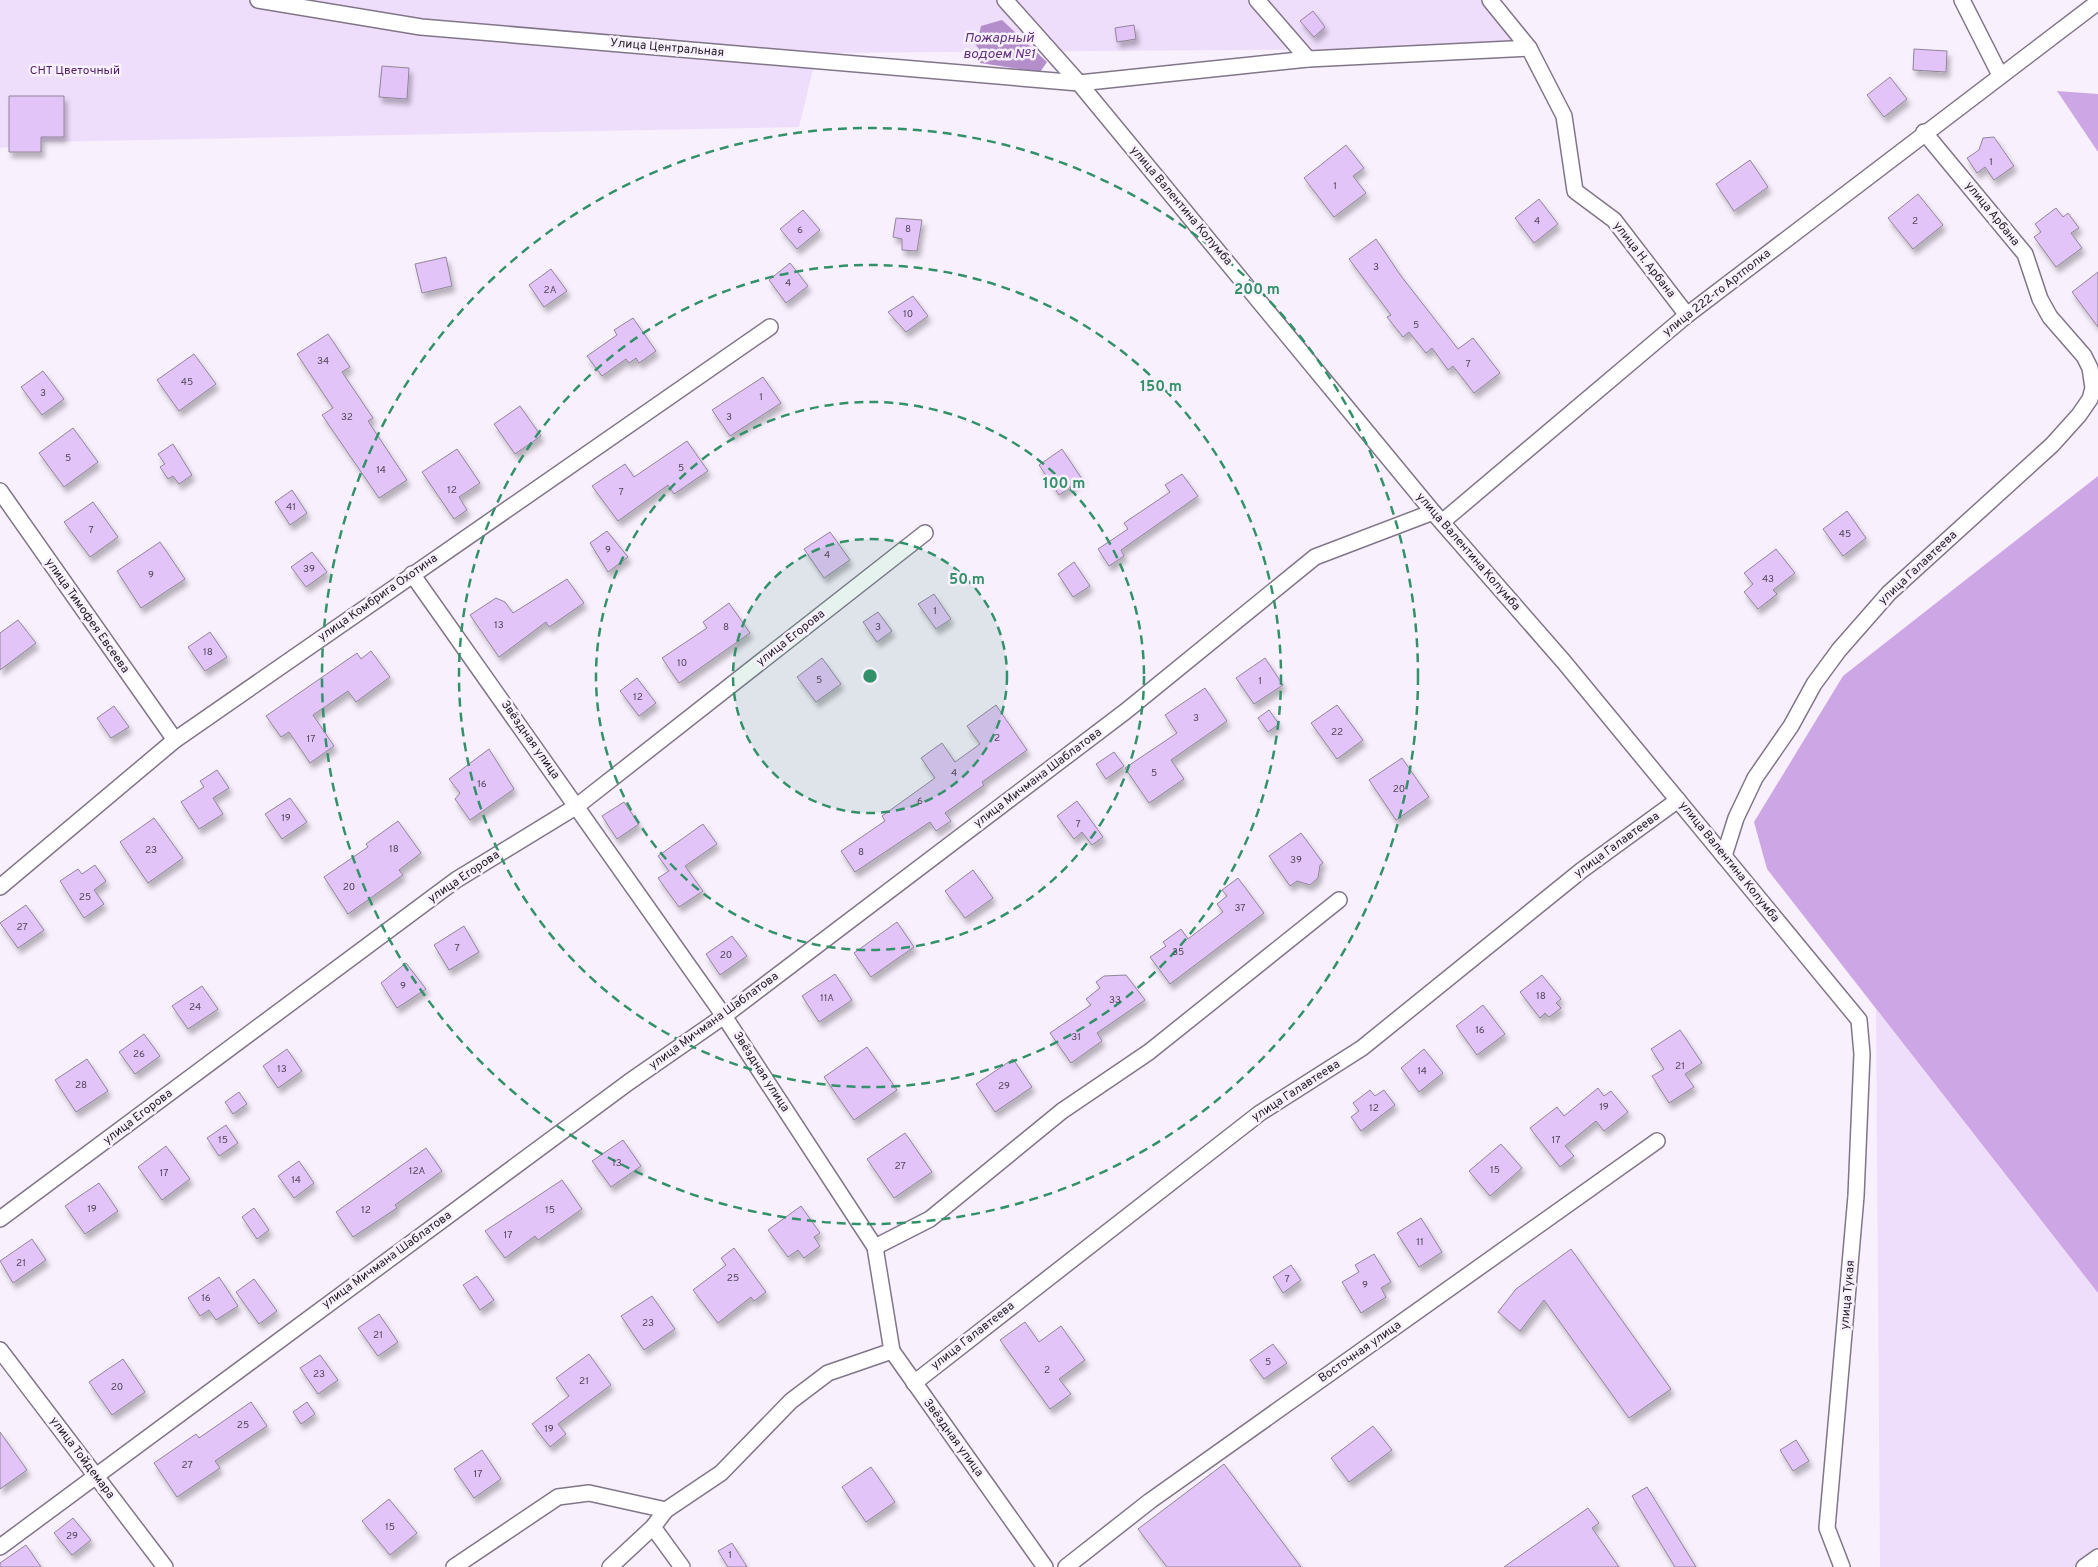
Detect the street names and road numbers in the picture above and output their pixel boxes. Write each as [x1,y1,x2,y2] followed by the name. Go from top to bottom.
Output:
[609,35,725,61] street label: Улица Центральная
[1126,143,1236,269] street label: улица Валентина Колумба
[1961,178,2023,250] street label: улица Арбана
[1609,219,1679,301] street label: улица Н. Арбана
[1660,246,1774,340] street label: улица 222-го Артполка
[1412,490,1524,614] street label: улица Валентина Колумба
[1875,527,1961,609] street label: улица Галавтеева
[315,551,441,645] street label: улица Комбрига Охотина
[41,555,133,677] street label: улица Тимофея Евсеева
[753,606,829,670] street label: улица Егорова
[497,697,563,783] street label: Звёздная улица
[971,725,1105,831] street label: улица Мичмана Шаблатова
[1675,798,1783,926] street label: улица Валентина Колумба
[1571,809,1663,881] street label: улица Галавтеева
[425,847,503,907] street label: улица Егорова
[646,969,782,1073] street label: улица Мичмана Шаблатова
[729,1029,793,1115] street label: Звёздная улица
[1249,1056,1343,1126] street label: улица Галавтеева
[100,1086,176,1148] street label: улица Егорова
[319,1208,455,1312] street label: улица Мичмана Шаблатова
[1837,1260,1859,1330] street label: улица Тукая
[928,1298,1018,1374] street label: улица Галавтеева
[1315,1317,1405,1387] street label: Восточная улица
[919,1396,987,1480] street label: Звёздная улица
[46,1414,118,1502] street label: улица Тойдемара

